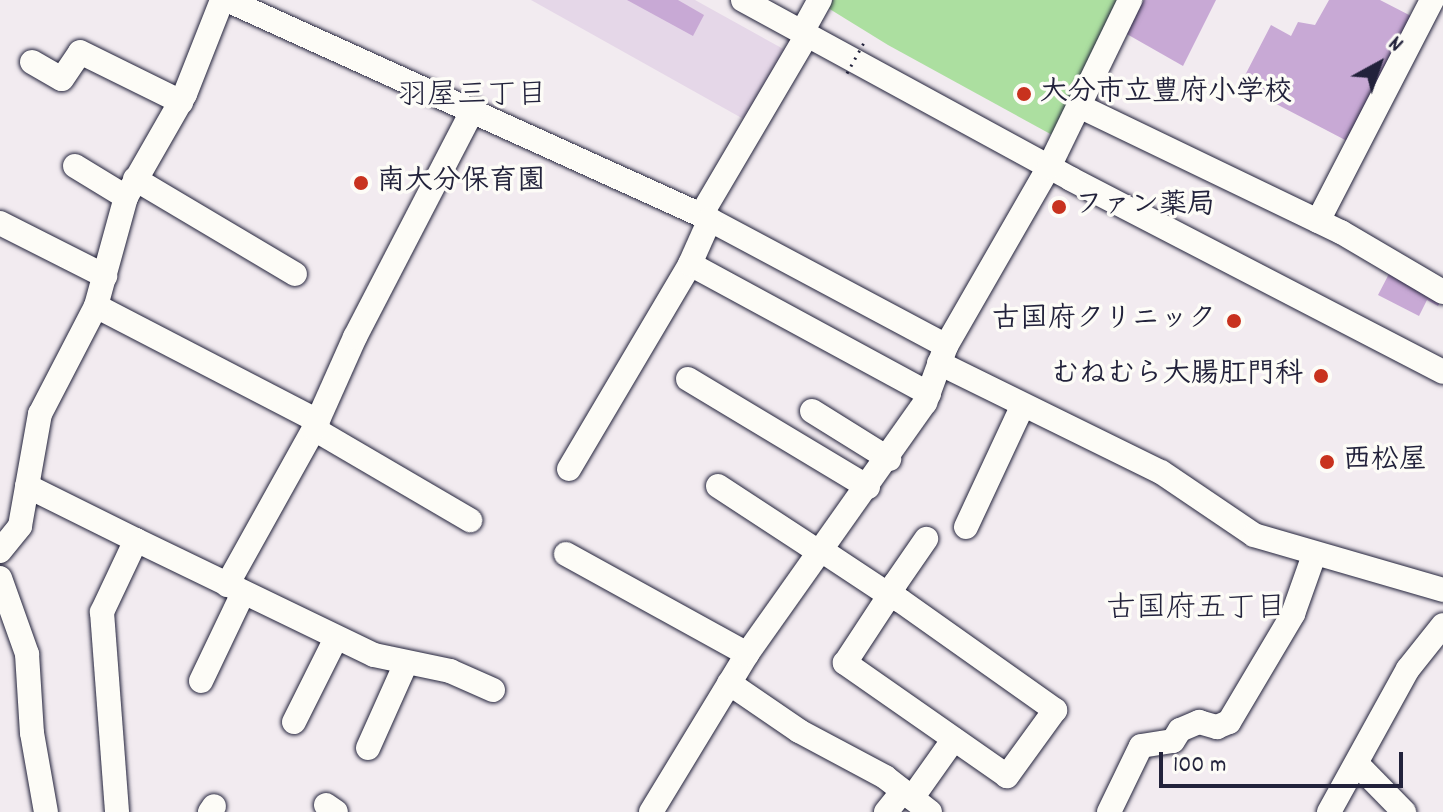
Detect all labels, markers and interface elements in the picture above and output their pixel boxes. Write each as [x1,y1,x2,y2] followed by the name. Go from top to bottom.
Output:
[1339,24,1419,104] north arrow
[1381,30,1409,61] text: N
[1040,77,1292,111] place label: 大分市立豊府小学校
[397,80,547,116] district label: 羽屋三丁目
[1015,85,1033,103] marker: 大分市立豊府小学校
[377,166,545,200] place label: 南大分保育園
[352,174,370,192] marker: 南大分保育園
[1075,190,1215,224] place label: ファン薬局
[1050,198,1068,216] marker: ファン薬局
[992,304,1216,338] place label: 古国府クリニック
[1223,310,1245,332] marker: 古国府クリニック
[1051,359,1303,393] place label: むねむら大腸肛門科
[1310,365,1332,387] marker: むねむら大腸肛門科
[1343,445,1427,479] place label: 西松屋
[1318,453,1336,471] marker: 西松屋
[1106,593,1286,629] district label: 古国府五丁目
[1163,736,1407,786] scale bar
[1173,749,1226,783] text: 100 m

